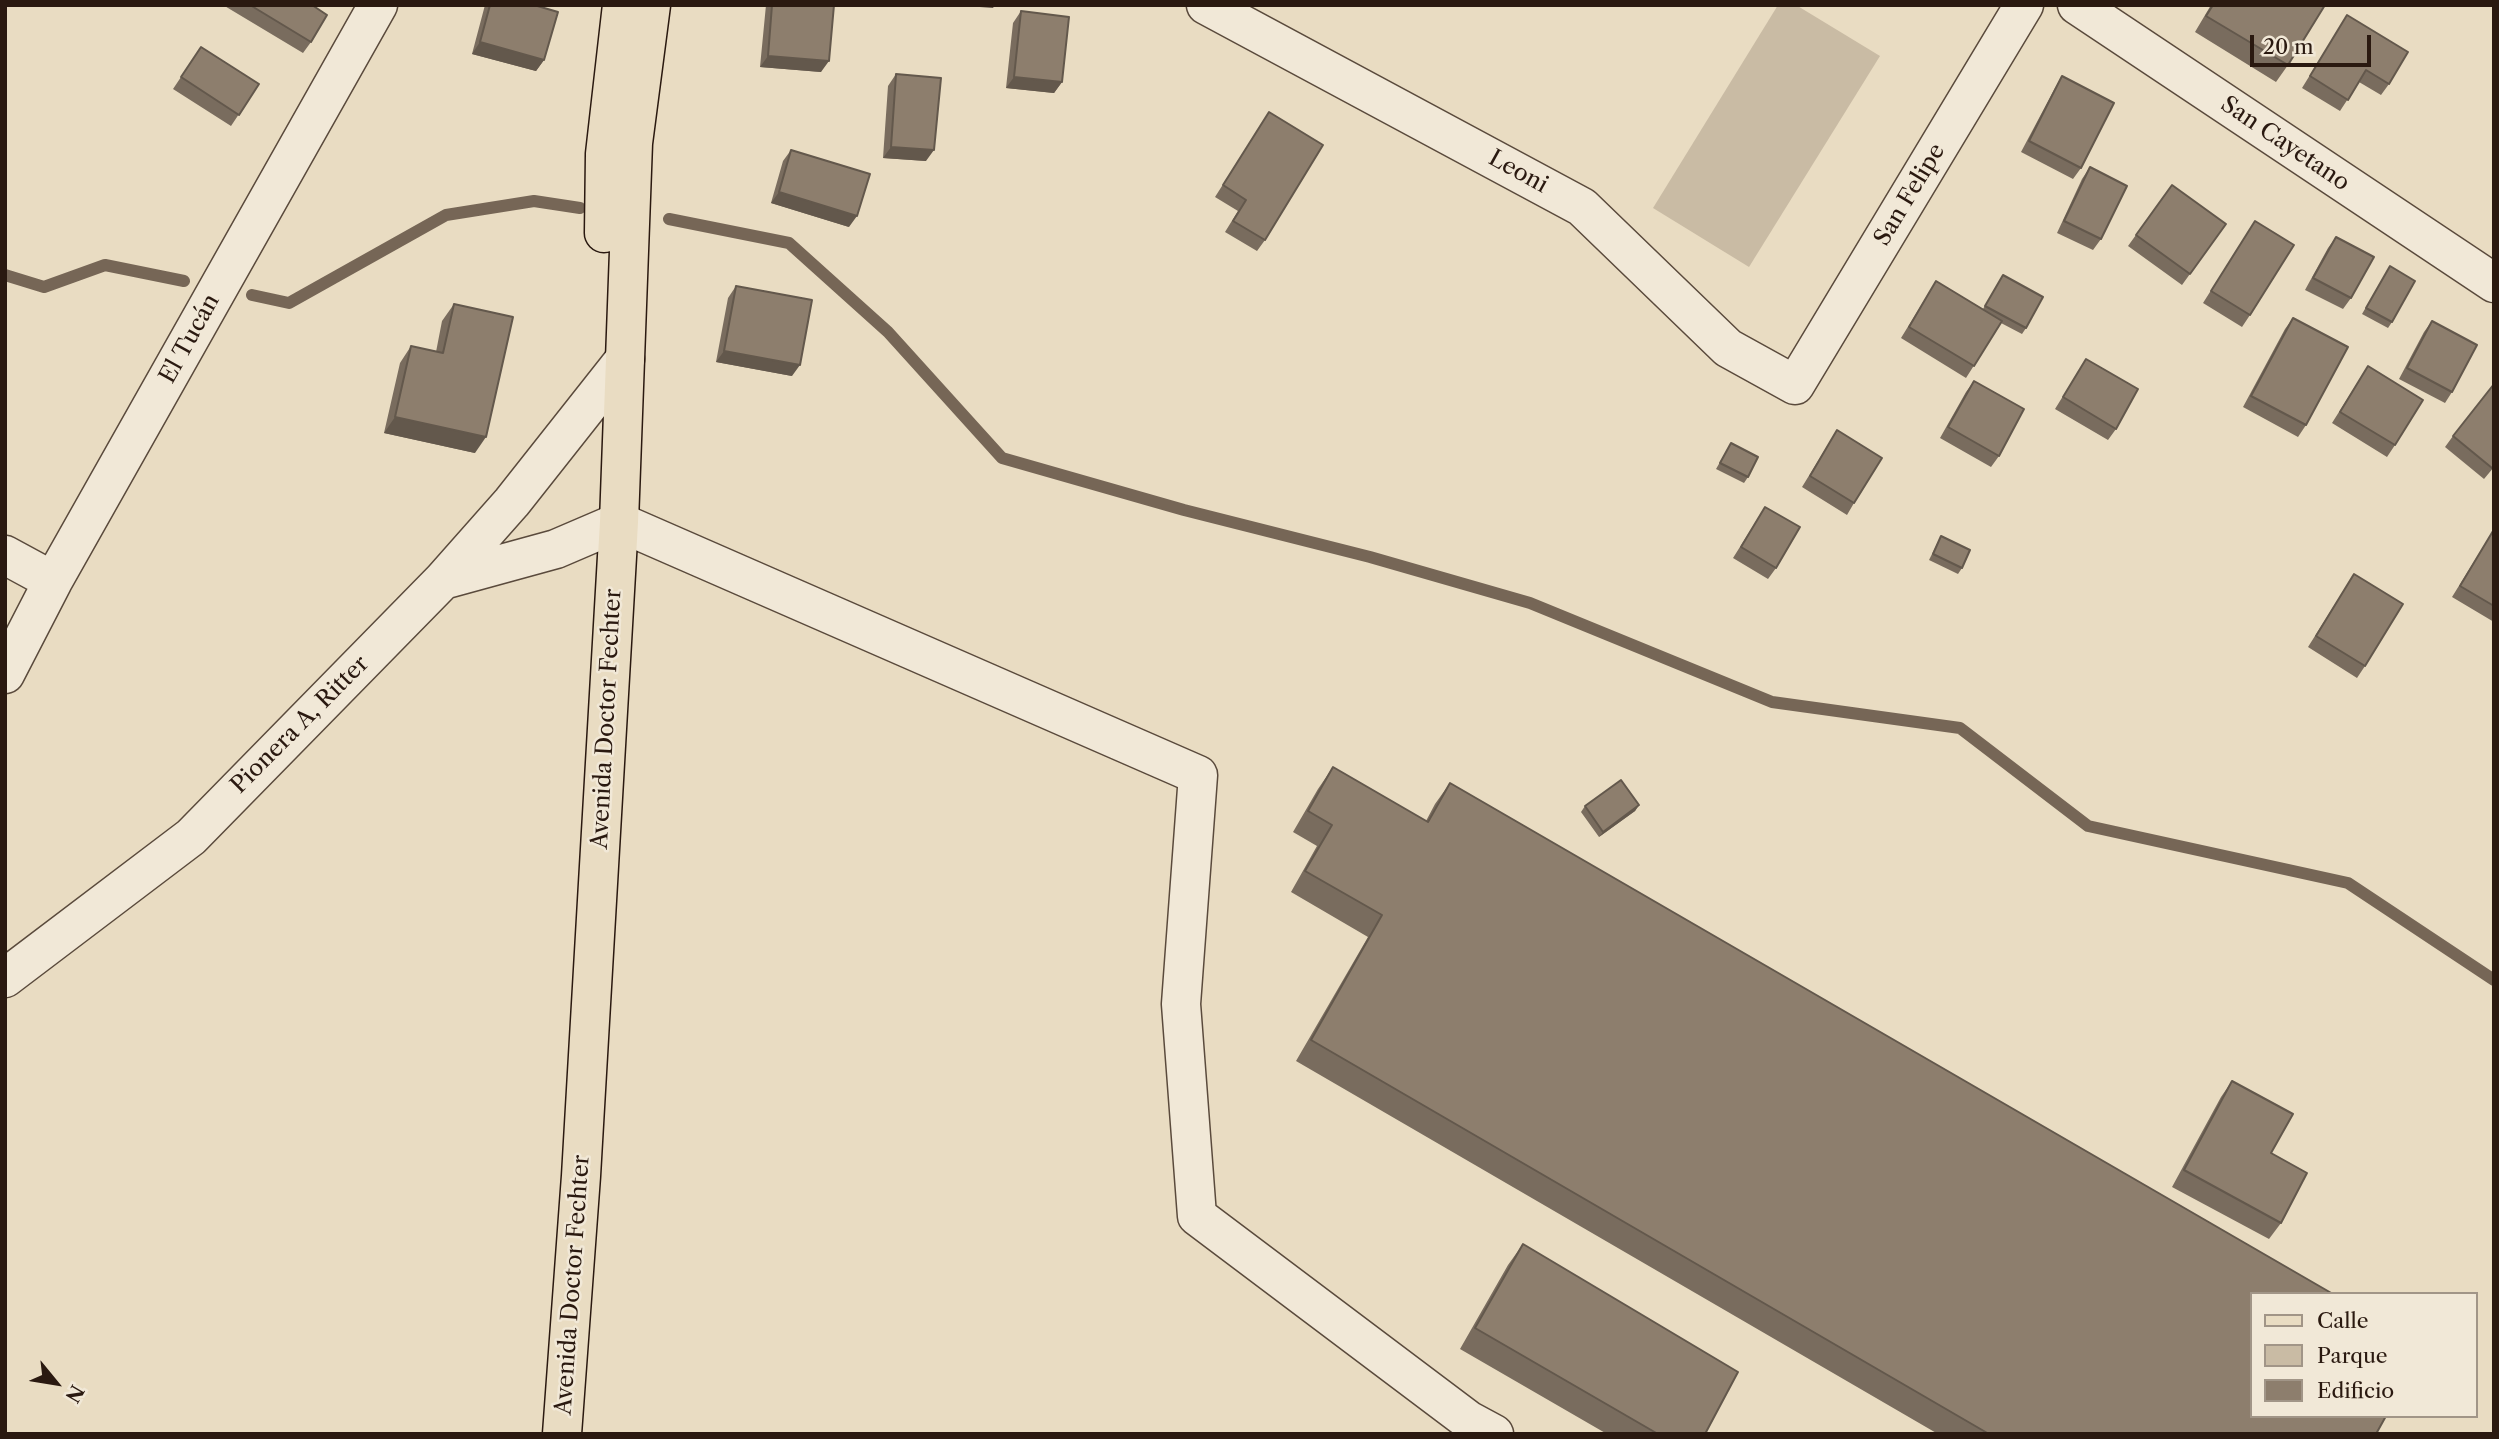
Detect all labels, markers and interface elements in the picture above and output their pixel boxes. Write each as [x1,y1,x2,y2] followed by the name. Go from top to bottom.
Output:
[2254,21,2375,65] scale bar
[2263,34,2314,59] text: 20 m
[2215,91,2355,197] street label: San Cayetano
[1869,139,1951,251] street label: San Felipe
[1484,145,1552,199] street label: Leoni
[154,289,226,389] street label: El Tucán
[586,588,628,850] street label: Avenida Doctor Fechter
[225,650,375,800] street label: Pionera A, Ritter
[550,1154,596,1416] street label: Avenida Doctor Fechter
[2250,1292,2478,1418] legend
[2317,1308,2369,1333] text: Calle
[2317,1343,2388,1368] text: Parque
[21,1348,91,1418] north arrow
[2317,1378,2394,1403] text: Edificio
[61,1381,89,1407] text: N

